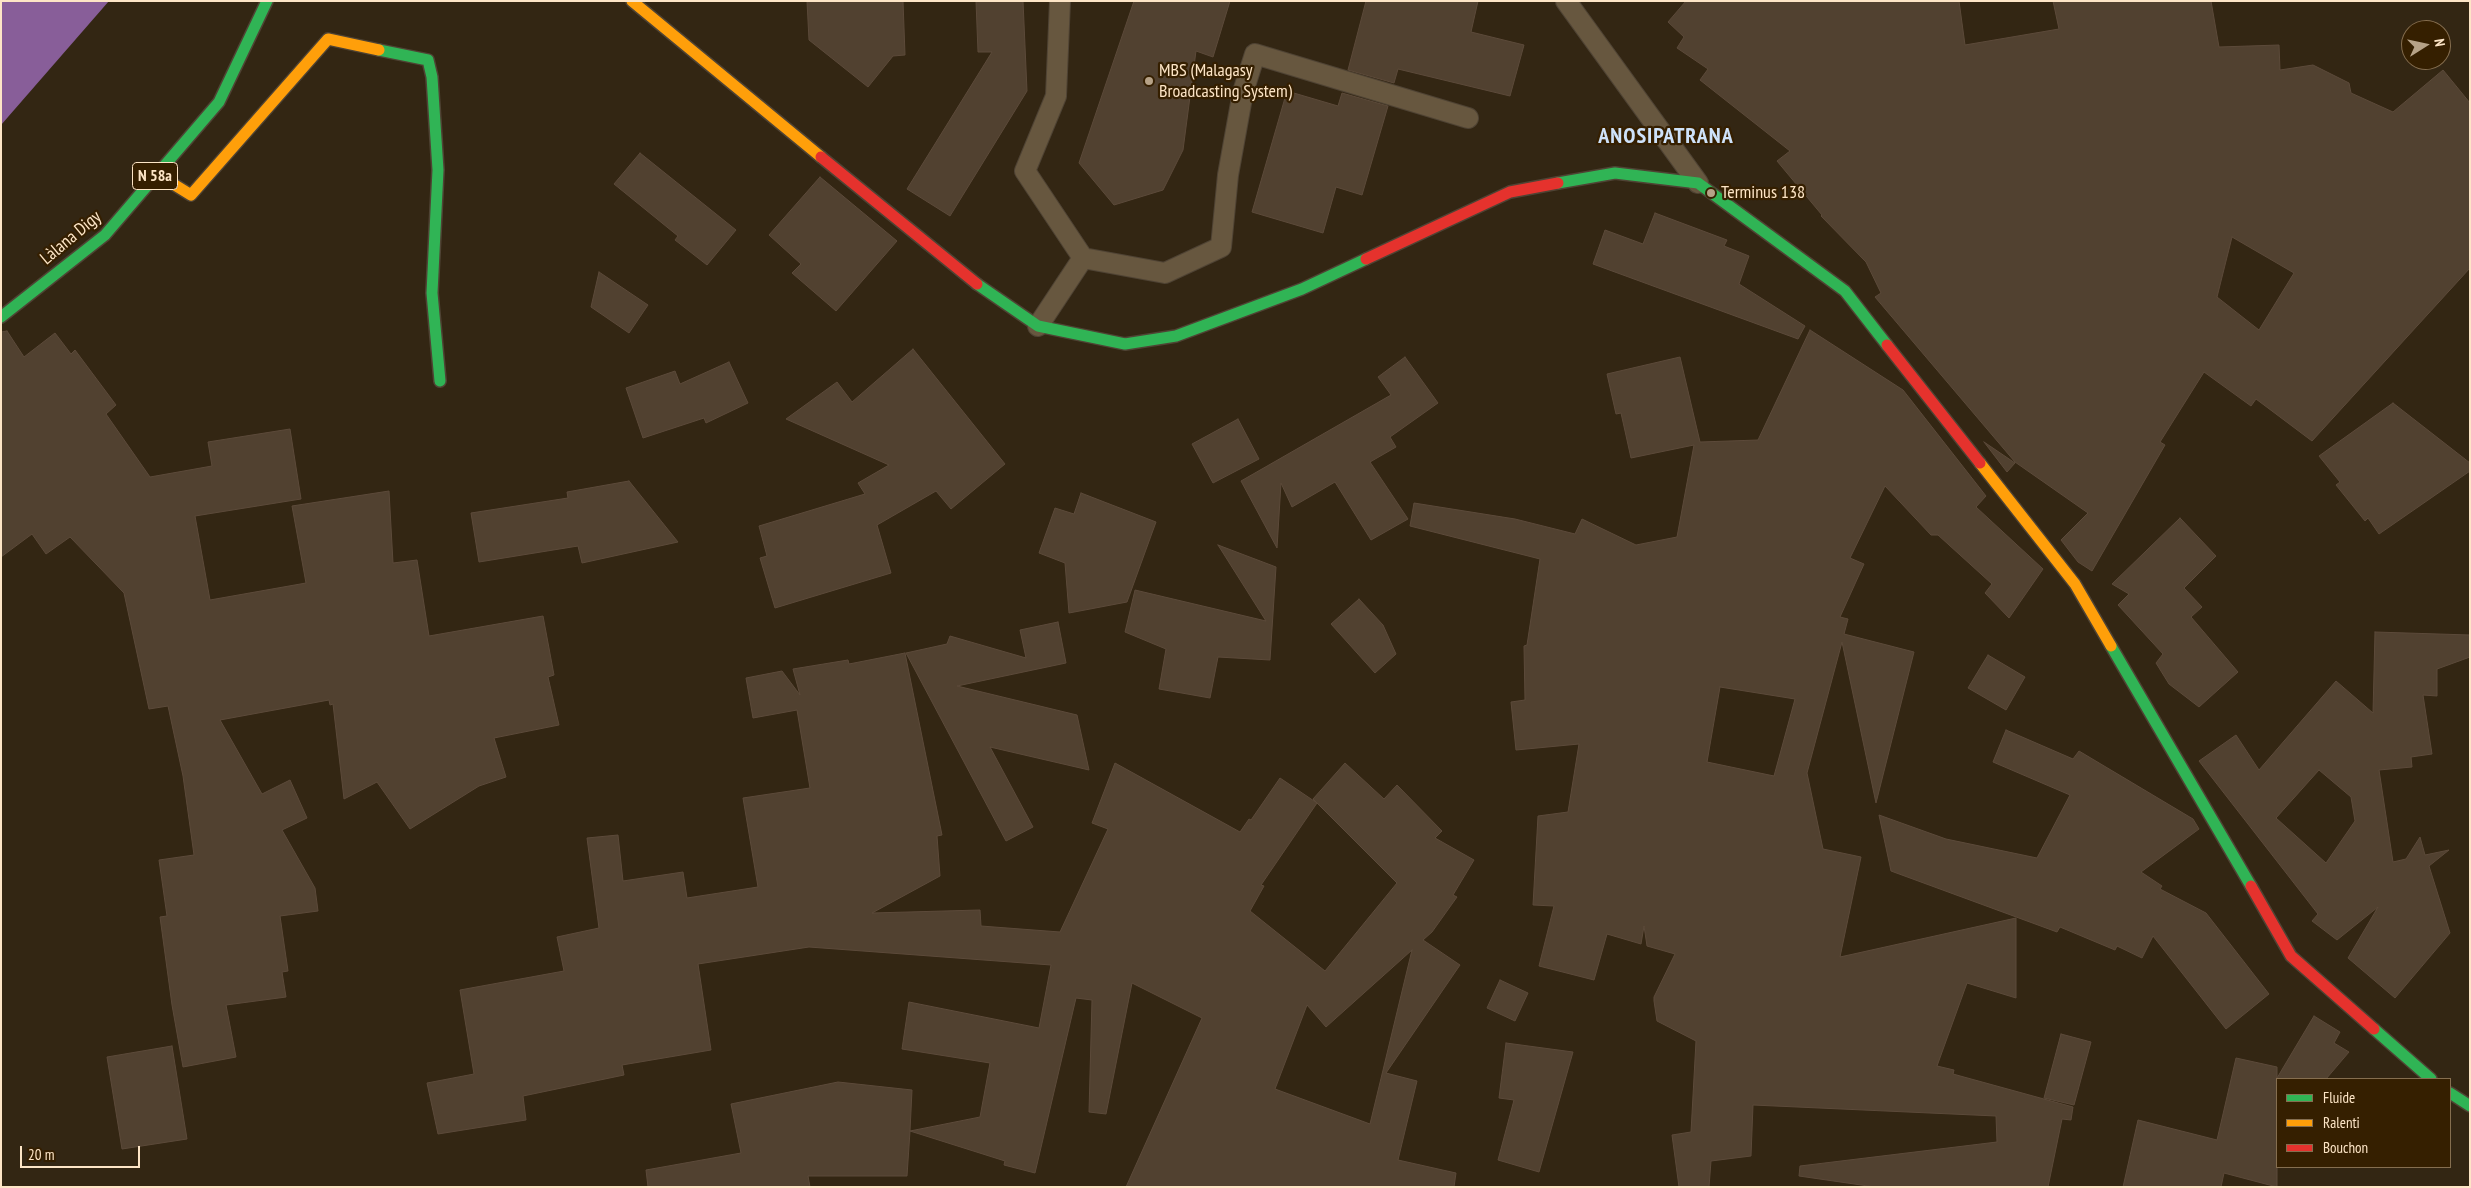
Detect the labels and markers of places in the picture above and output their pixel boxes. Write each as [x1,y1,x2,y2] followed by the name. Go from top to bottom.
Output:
[1159,60,1292,102] place label: MBS (Malagasy Broadcasting System)
[1143,75,1155,87] marker: MBS (Malagasy Broadcasting System)
[1721,182,1805,204] place label: Terminus 138
[1705,187,1717,199] marker: Terminus 138

